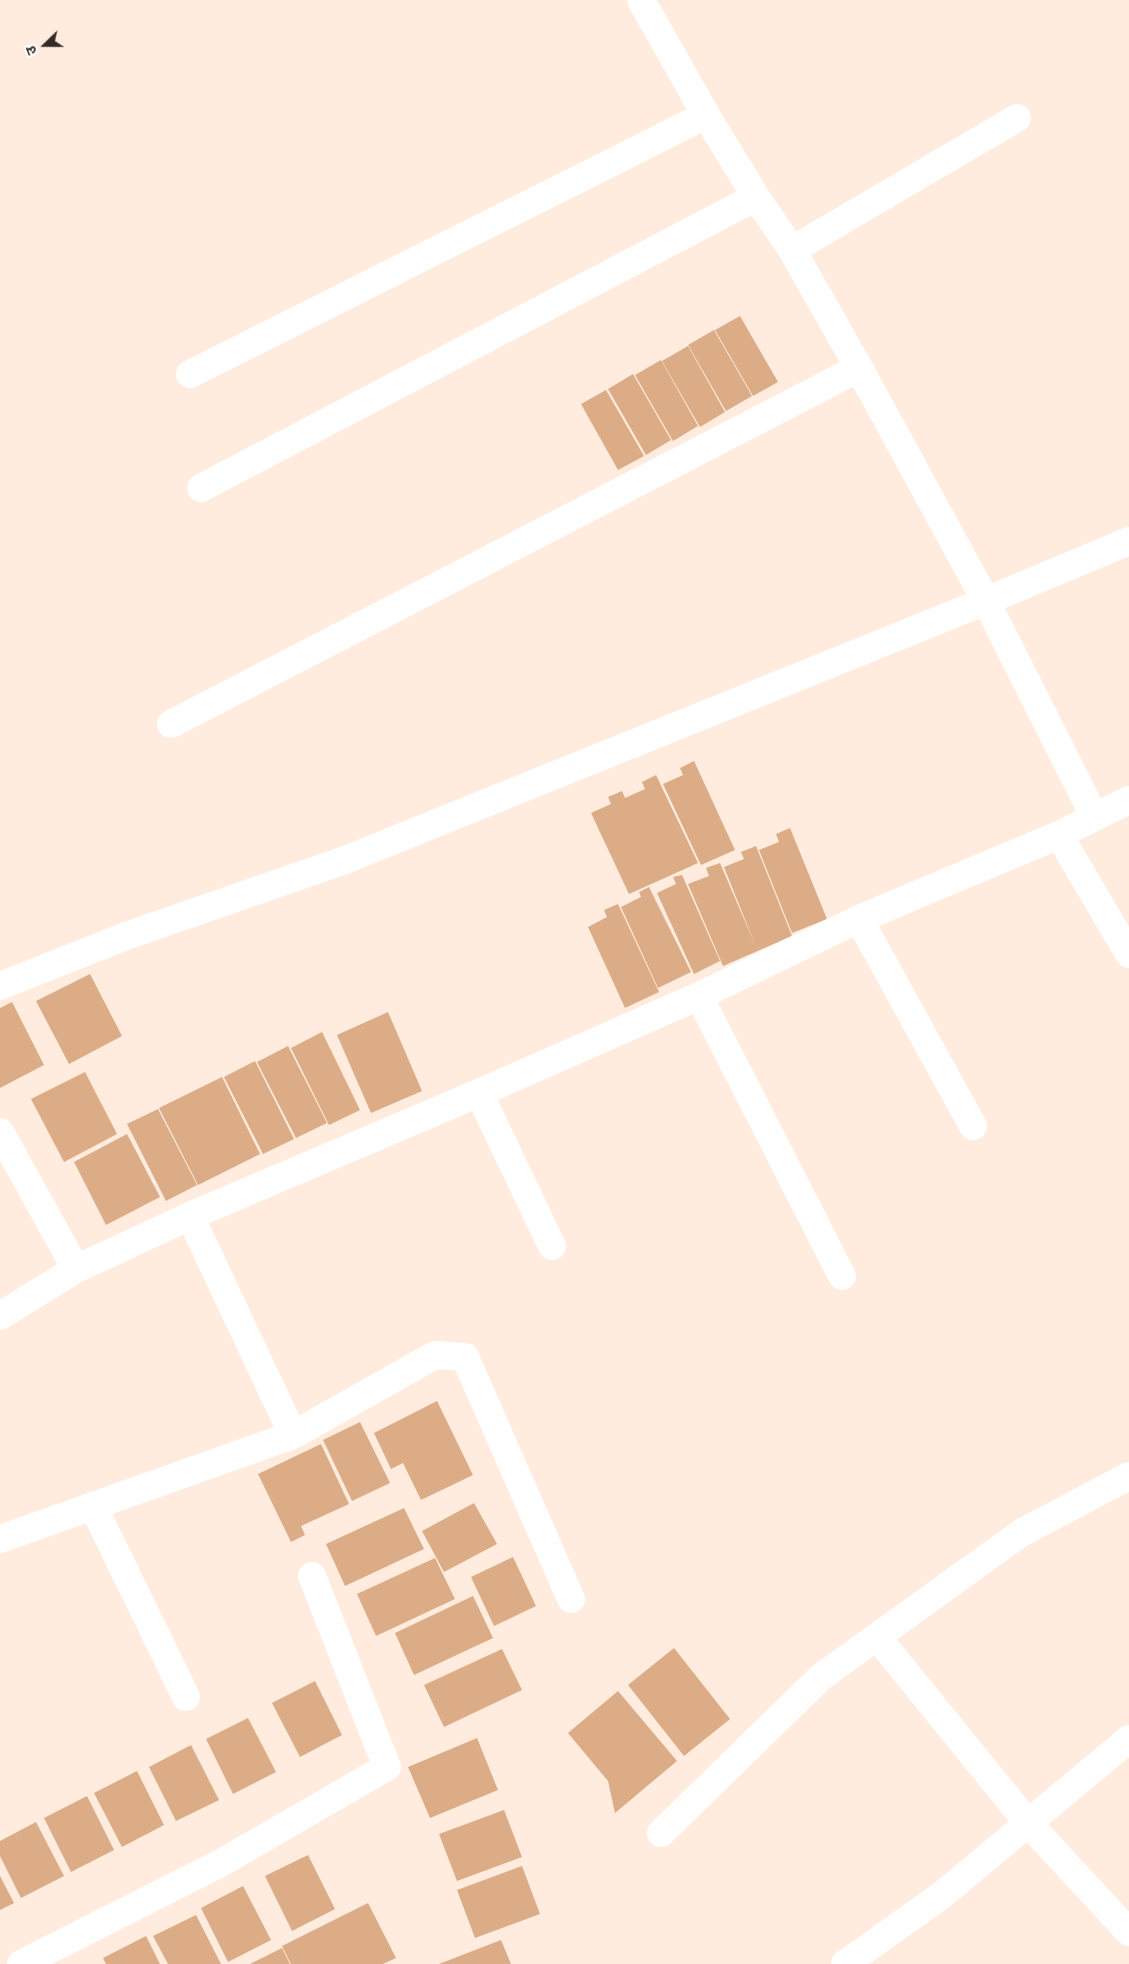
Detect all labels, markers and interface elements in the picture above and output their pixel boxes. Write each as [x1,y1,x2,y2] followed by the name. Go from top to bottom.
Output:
[20,20,70,70] north arrow
[22,44,40,57] text: उ

